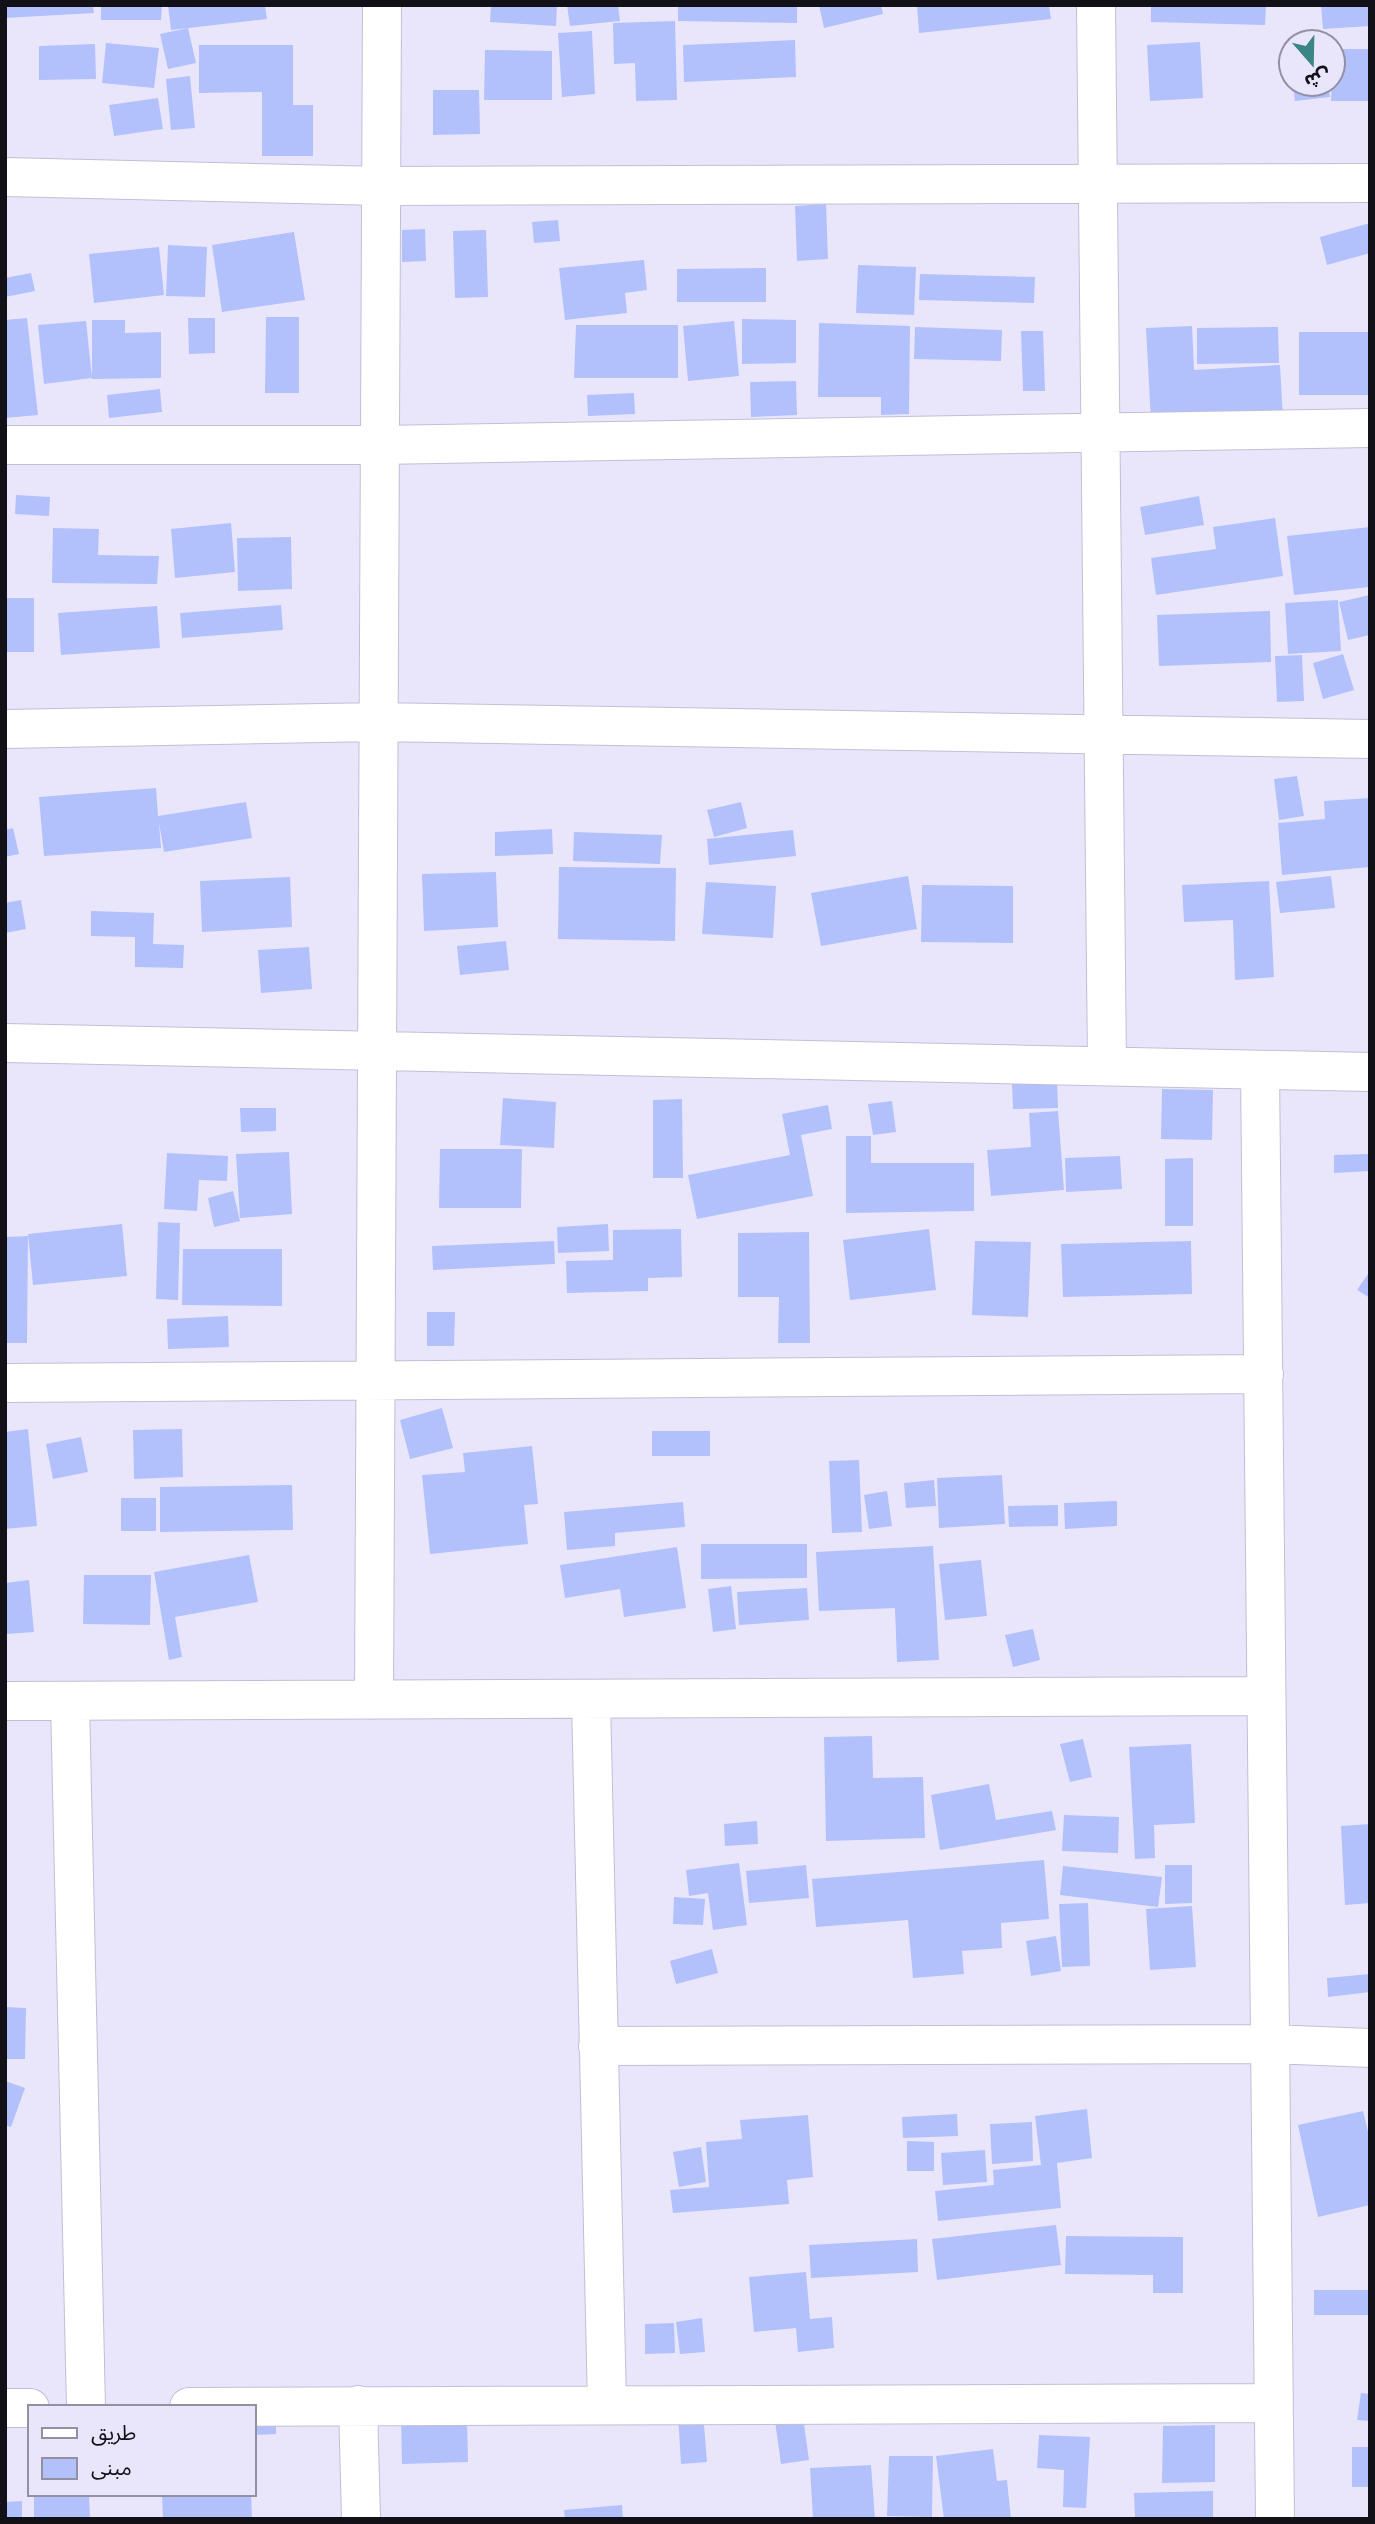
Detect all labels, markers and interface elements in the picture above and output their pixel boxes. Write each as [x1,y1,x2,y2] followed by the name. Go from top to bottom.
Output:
[1277,28,1347,98] north arrow
[1301,63,1333,93] text: ش
[28,2405,256,2496] legend
[91,2421,136,2446] text: طريق
[91,2456,132,2480] text: مبنى

